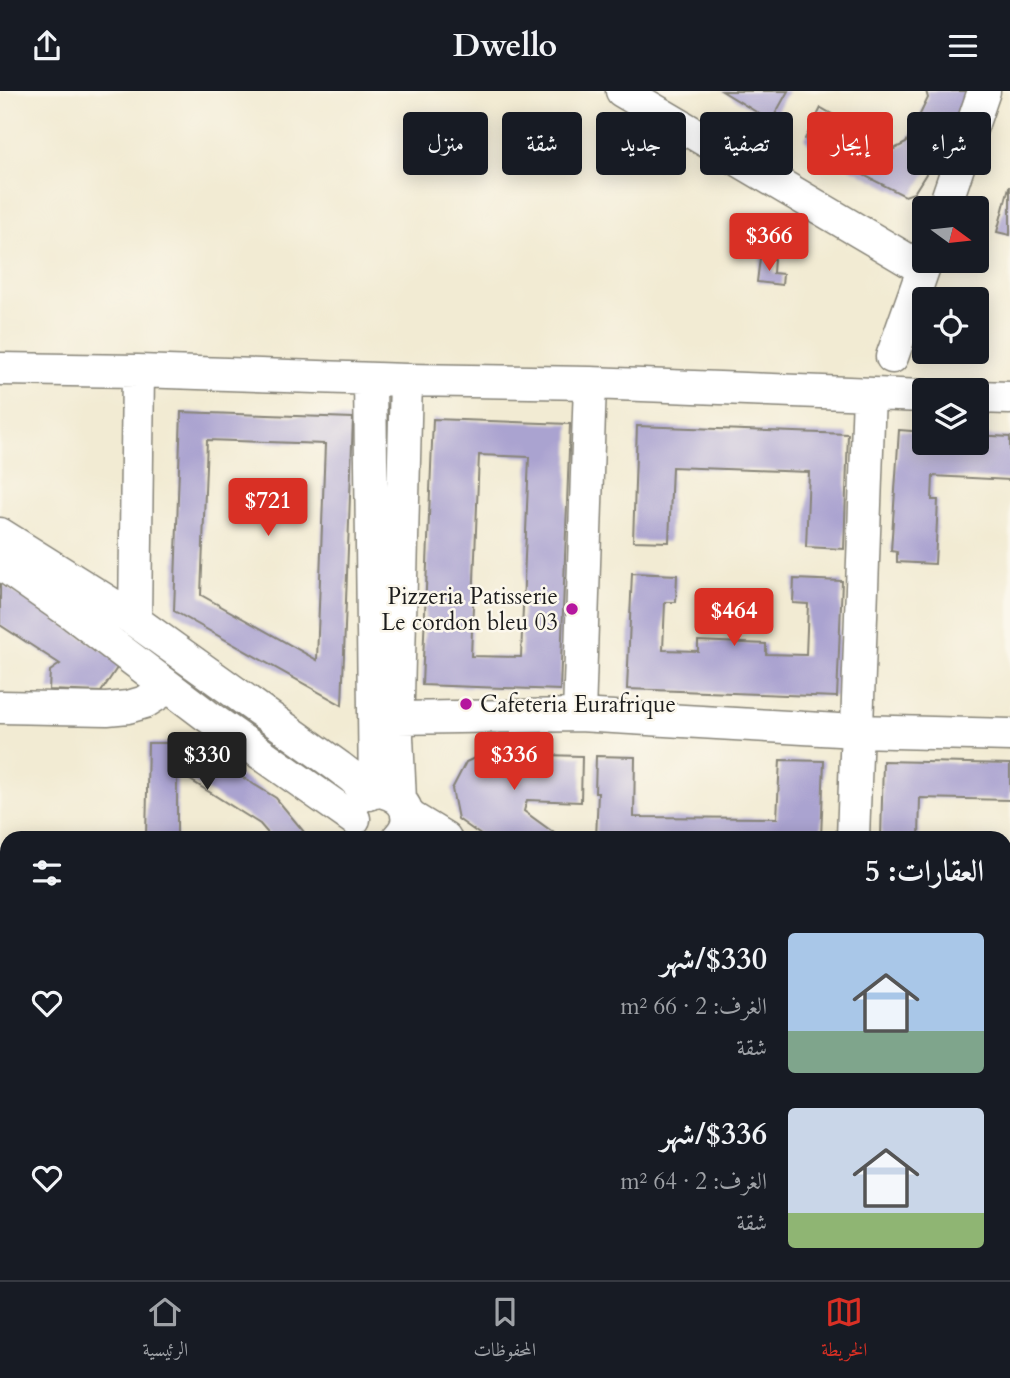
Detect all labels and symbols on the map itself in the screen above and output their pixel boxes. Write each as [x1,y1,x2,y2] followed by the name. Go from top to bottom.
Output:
[912,196,989,273] north arrow
[728,213,810,273] pin: $366
[227,479,309,538] pin: $721
[381,581,558,638] place label: Pizzeria Patisserie Le cordon bleu 03
[693,589,775,648] pin: $464
[564,601,580,617] marker: Pizzeria Patisserie Le cordon bleu 03
[480,689,676,720] place label: Cafeteria Eurafrique
[458,696,474,712] marker: Cafeteria Eurafrique
[166,733,248,792] pin: $330
[473,733,555,792] pin: $336

